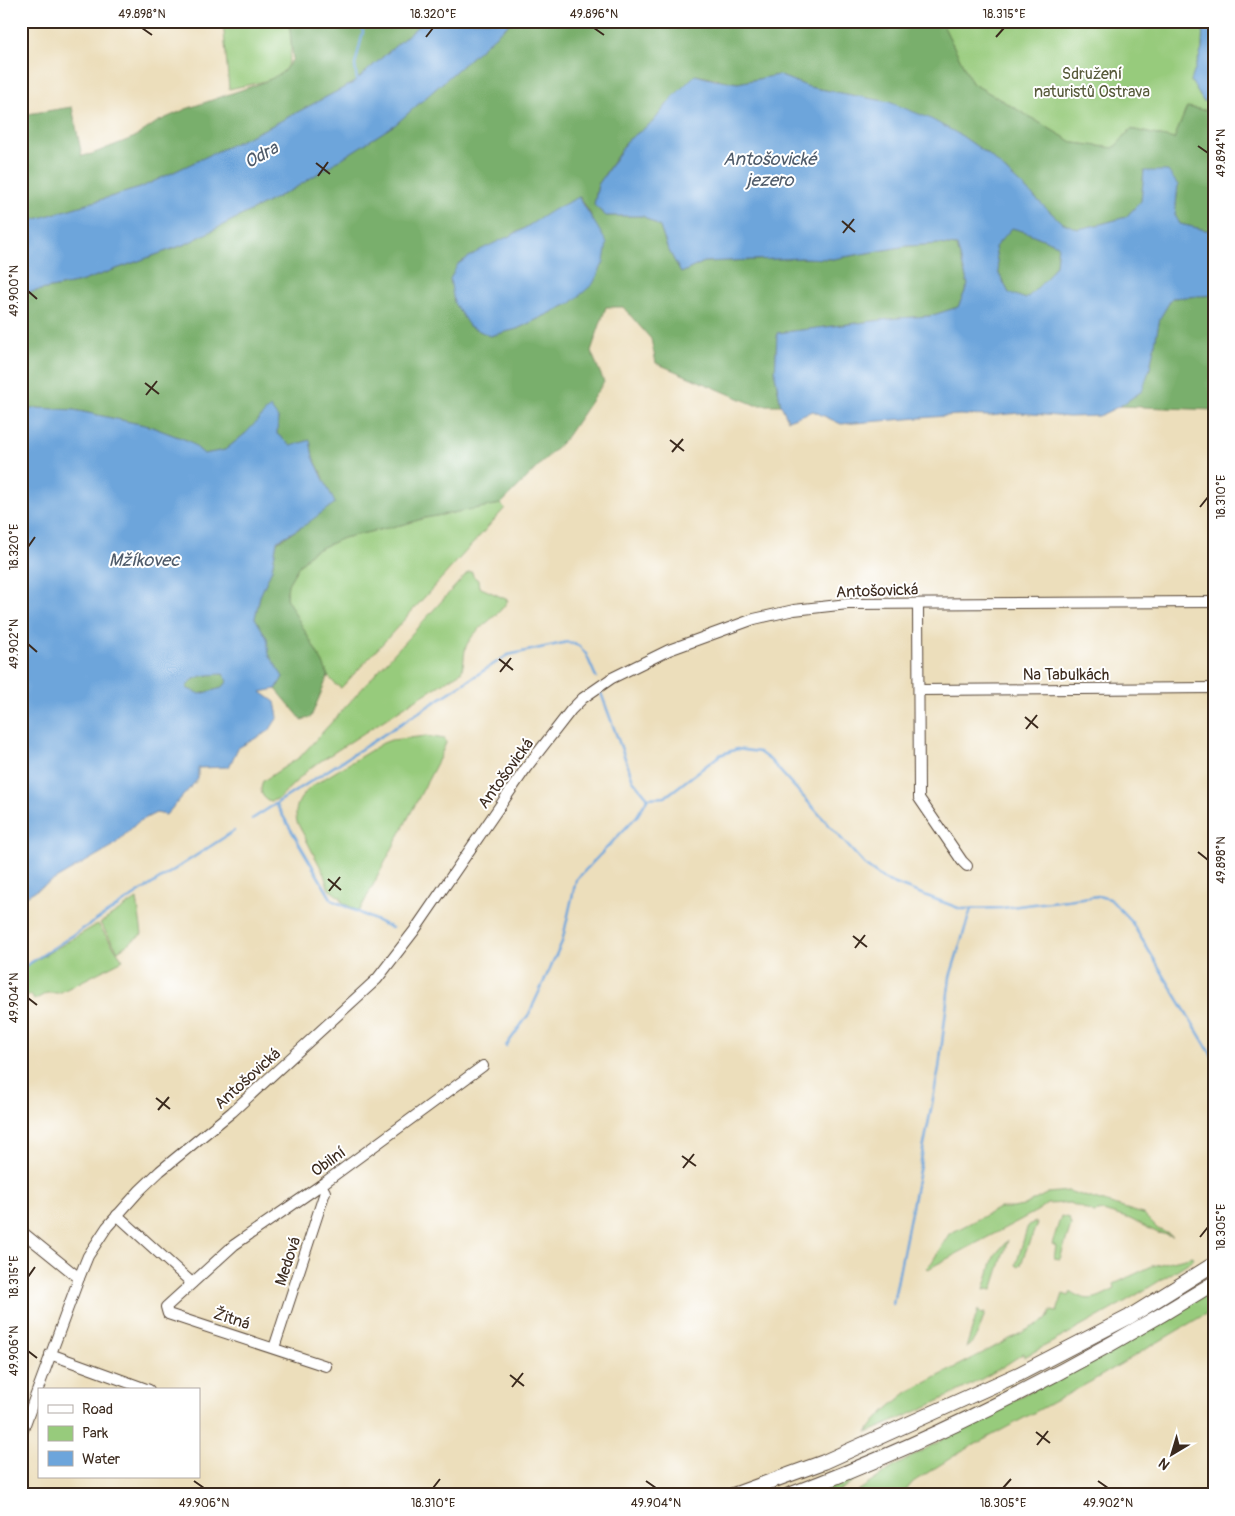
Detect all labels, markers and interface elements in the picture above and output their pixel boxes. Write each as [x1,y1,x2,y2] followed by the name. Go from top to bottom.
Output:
[118,7,166,22] text: 49.898°N
[410,7,456,22] text: 18.320°E
[570,7,618,22] text: 49.896°N
[983,7,1025,22] text: 18.315°E
[1034,64,1150,102] park label: Sdružení naturistů Ostrava
[1214,129,1229,177] text: 49.894°N
[240,136,284,174] water label: Odra
[723,148,818,192] water label: Antošovické jezero
[7,265,22,317] text: 49.900°N
[1214,475,1229,519] text: 18.310°E
[7,524,22,570] text: 18.320°E
[109,549,180,572] water label: Mžíkovec
[836,580,919,602] street label: Antošovická
[7,619,22,669] text: 49.902°N
[1023,665,1109,685] street label: Na Tabulkách
[474,734,538,813] street label: Antošovická
[1214,836,1229,884] text: 49.898°N
[7,973,22,1023] text: 49.904°N
[210,1044,285,1114] street label: Antošovická
[307,1142,350,1181] street label: Obilní
[1214,1204,1229,1250] text: 18.305°E
[271,1234,305,1288] street label: Medová
[7,1256,22,1298] text: 18.315°E
[211,1304,252,1334] street label: Žitná
[7,1326,22,1376] text: 49.906°N
[38,1388,200,1478] legend
[82,1400,113,1419] text: Road
[82,1424,109,1443] text: Park
[1148,1428,1198,1478] north arrow
[82,1450,121,1469] text: Water
[1155,1454,1173,1473] text: N
[179,1496,229,1511] text: 49.906°N
[411,1496,455,1511] text: 18.310°E
[631,1496,681,1511] text: 49.904°N
[980,1496,1026,1511] text: 18.305°E
[1083,1496,1133,1511] text: 49.902°N

